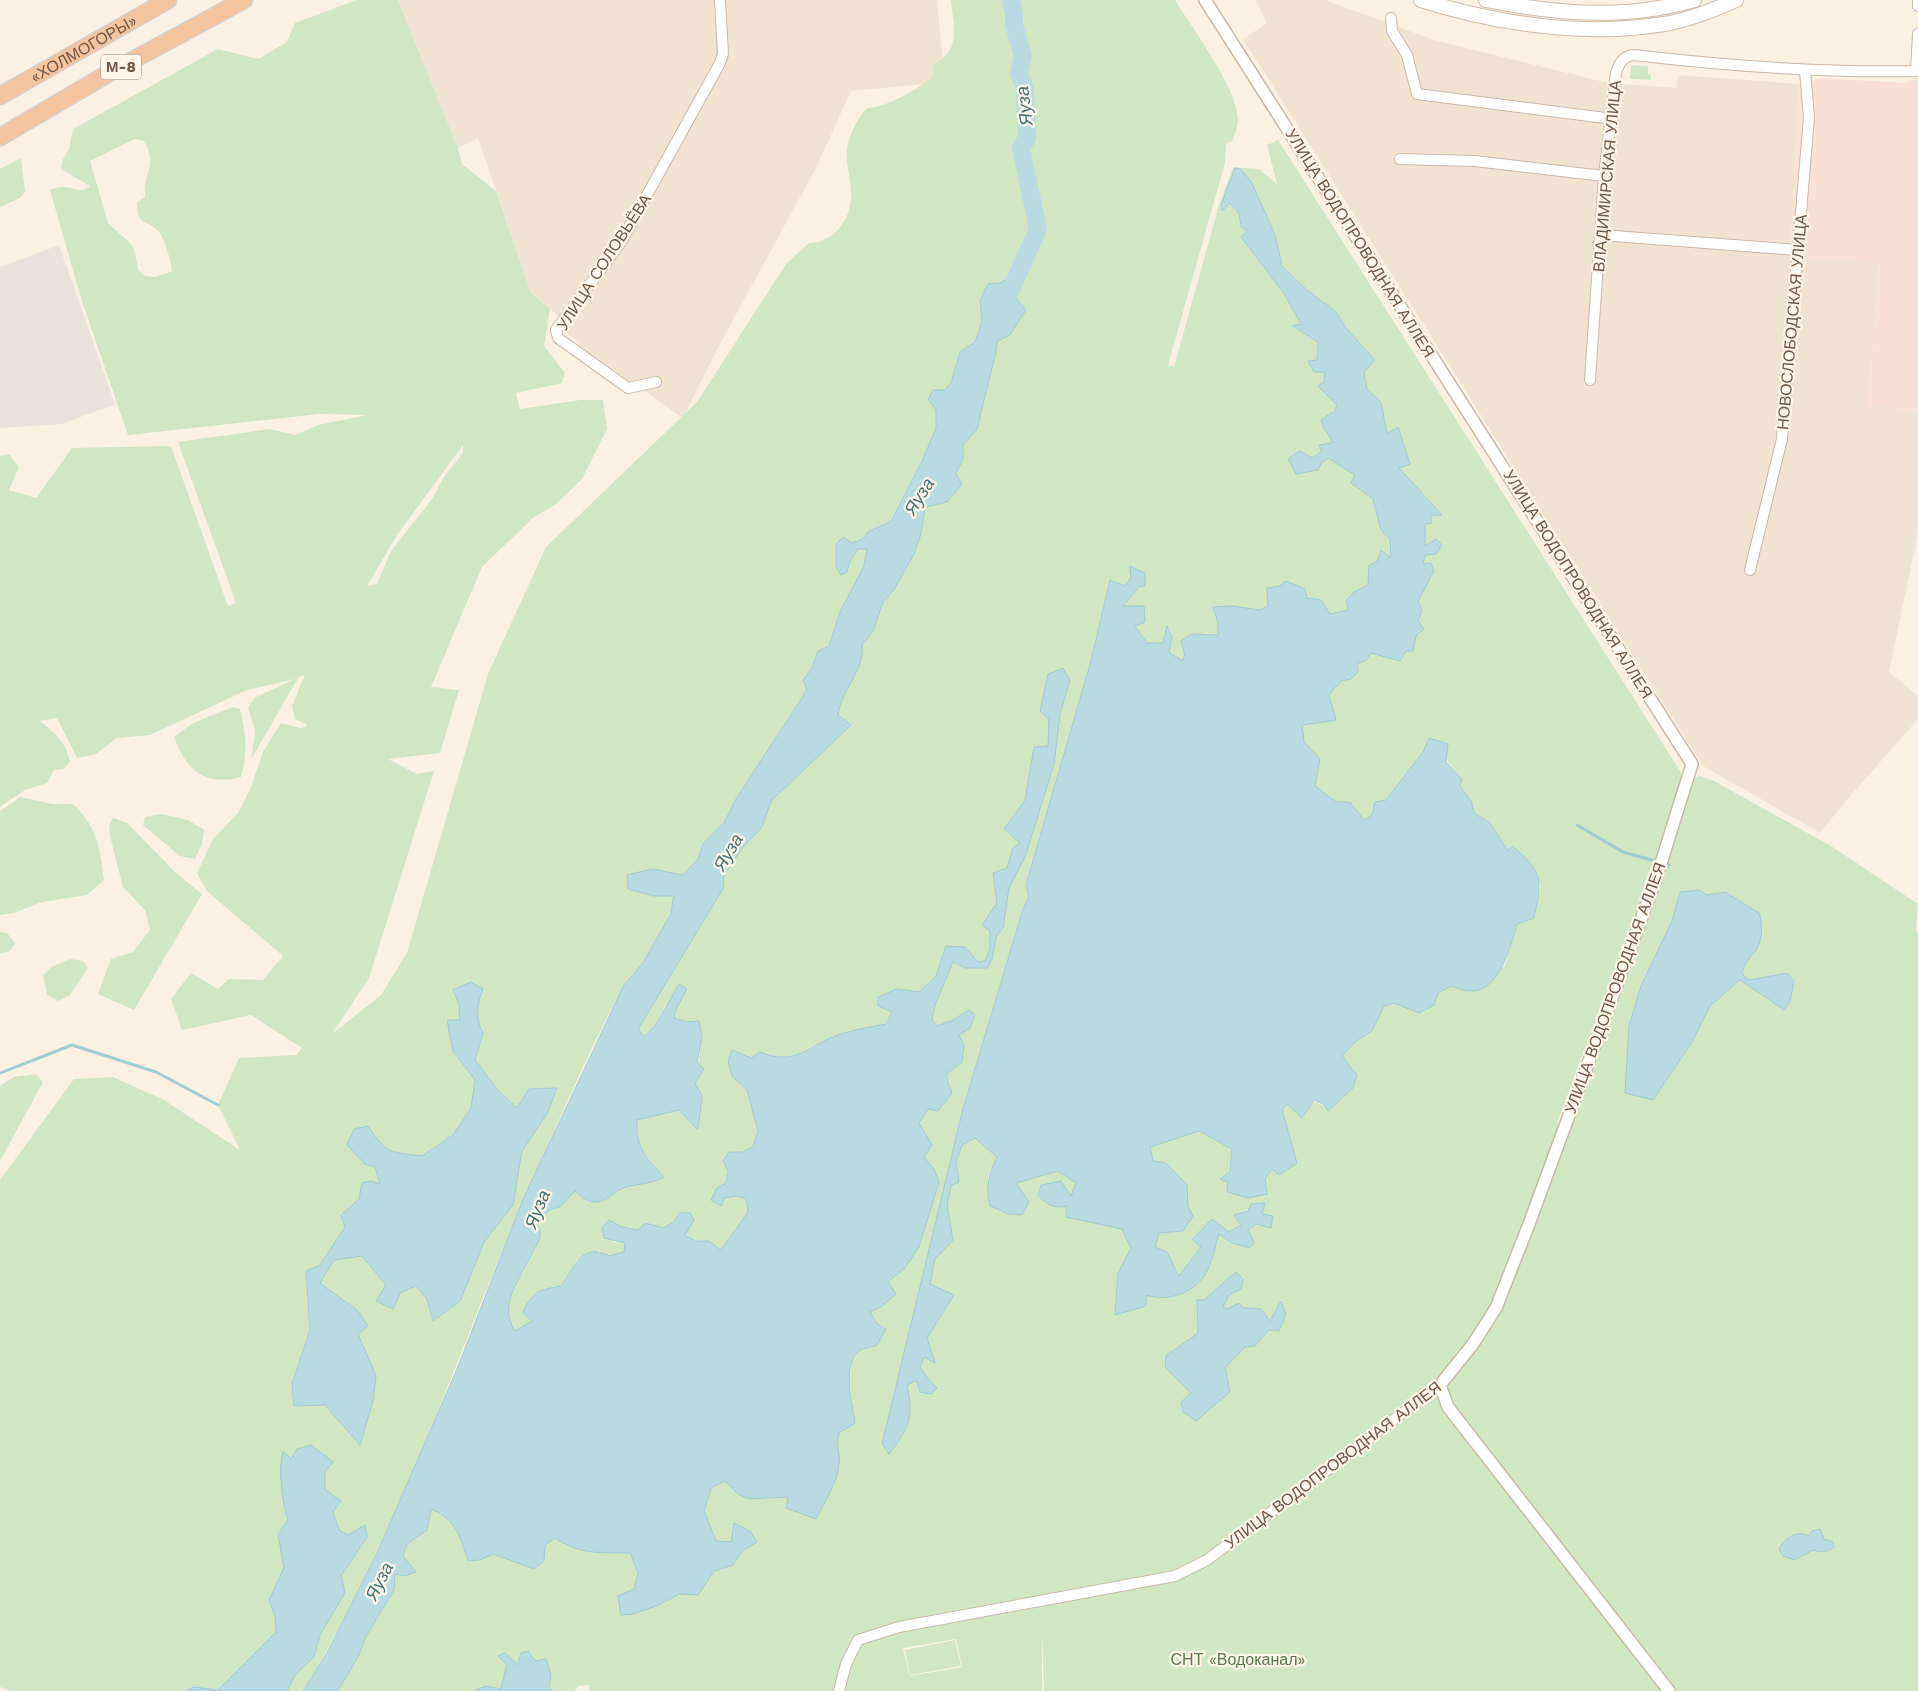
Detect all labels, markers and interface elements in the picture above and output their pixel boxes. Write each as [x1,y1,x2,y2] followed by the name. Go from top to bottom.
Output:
[27,10,140,86] street label: «ХОЛМОГОРЫ»
[101,54,141,80] road number: М-8
[1589,79,1625,273] street label: ВЛАДИМИРСКАЯ УЛИЦА
[1011,85,1037,128] water label: Яуза
[1281,125,1439,361] street label: УЛИЦА ВОДОПРОВОДНАЯ АЛЛЕЯ
[553,190,655,334] street label: УЛИЦА СОЛОВЬЁВА
[1773,213,1811,431] street label: НОВОСЛОБОДСКАЯ УЛИЦА
[1499,466,1657,702] street label: УЛИЦА ВОДОПРОВОДНАЯ АЛЛЕЯ
[899,474,938,519] water label: Яуза
[708,830,747,875] water label: Яуза
[1561,860,1669,1116] street label: УЛИЦА ВОДОПРОВОДНАЯ АЛЛЕЯ
[520,1187,554,1232] water label: Яуза
[1221,1377,1445,1553] street label: УЛИЦА ВОДОПРОВОДНАЯ АЛЛЕЯ
[360,1559,397,1604] water label: Яуза
[1171,1650,1306,1669] park label: СНТ «Водоканал»

